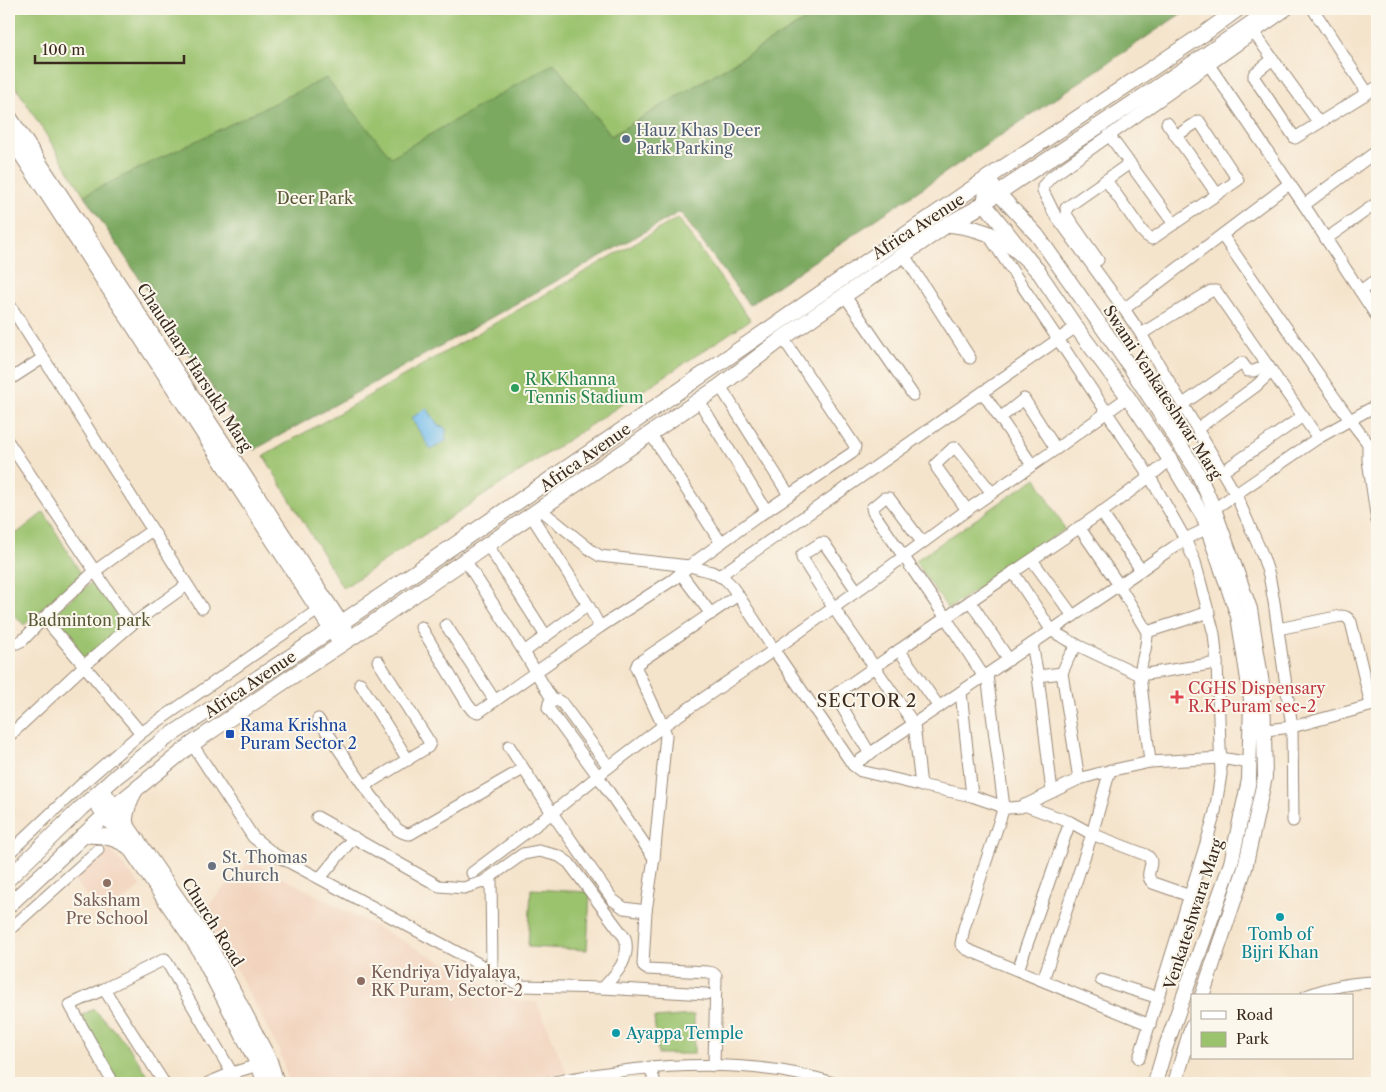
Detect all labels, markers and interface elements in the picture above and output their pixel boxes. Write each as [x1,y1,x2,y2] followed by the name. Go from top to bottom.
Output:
[35,32,184,64] scale bar
[42,40,85,59] text: 100 m
[636,120,760,158] place label: Hauz Khas Deer Park Parking
[620,133,632,145] marker: Hauz Khas Deer Park Parking
[277,188,354,208] park label: Deer Park
[867,189,968,264] street label: Africa Avenue
[133,279,257,455] street label: Chaudhary Harsukh Marg
[1099,301,1227,483] street label: Swami Venkateshwar Marg
[525,369,644,407] place label: R K Khanna Tennis Stadium
[509,382,521,394] marker: R K Khanna Tennis Stadium
[535,418,634,496] street label: Africa Avenue
[27,610,151,630] park label: Badminton park
[200,646,300,723] street label: Africa Avenue
[1188,678,1327,716] place label: CGHS Dispensary R.K.Puram sec-2
[817,690,917,712] district label: SECTOR 2
[1170,690,1184,704] marker: CGHS Dispensary R.K.Puram sec-2
[240,715,357,753] place label: Rama Krishna Puram Sector 2
[224,728,236,740] marker: Rama Krishna Puram Sector 2
[1159,835,1227,993] street label: Venkateshwara Marg
[222,847,307,885] place label: St. Thomas Church
[206,860,218,872] marker: St. Thomas Church
[178,874,248,970] street label: Church Road
[101,877,113,889] marker: Saksham Pre School
[66,890,149,928] place label: Saksham Pre School
[1274,911,1286,923] marker: Tomb of Bijri Khan
[1241,924,1319,962] place label: Tomb of Bijri Khan
[371,962,523,1000] place label: Kendriya Vidyalaya, RK Puram, Sector-2
[355,975,367,987] marker: Kendriya Vidyalaya, RK Puram, Sector-2
[1191,994,1354,1060] legend
[1236,1005,1273,1024] text: Road
[625,1023,744,1043] place label: Ayappa Temple
[610,1027,622,1039] marker: Ayappa Temple
[1236,1029,1270,1048] text: Park

